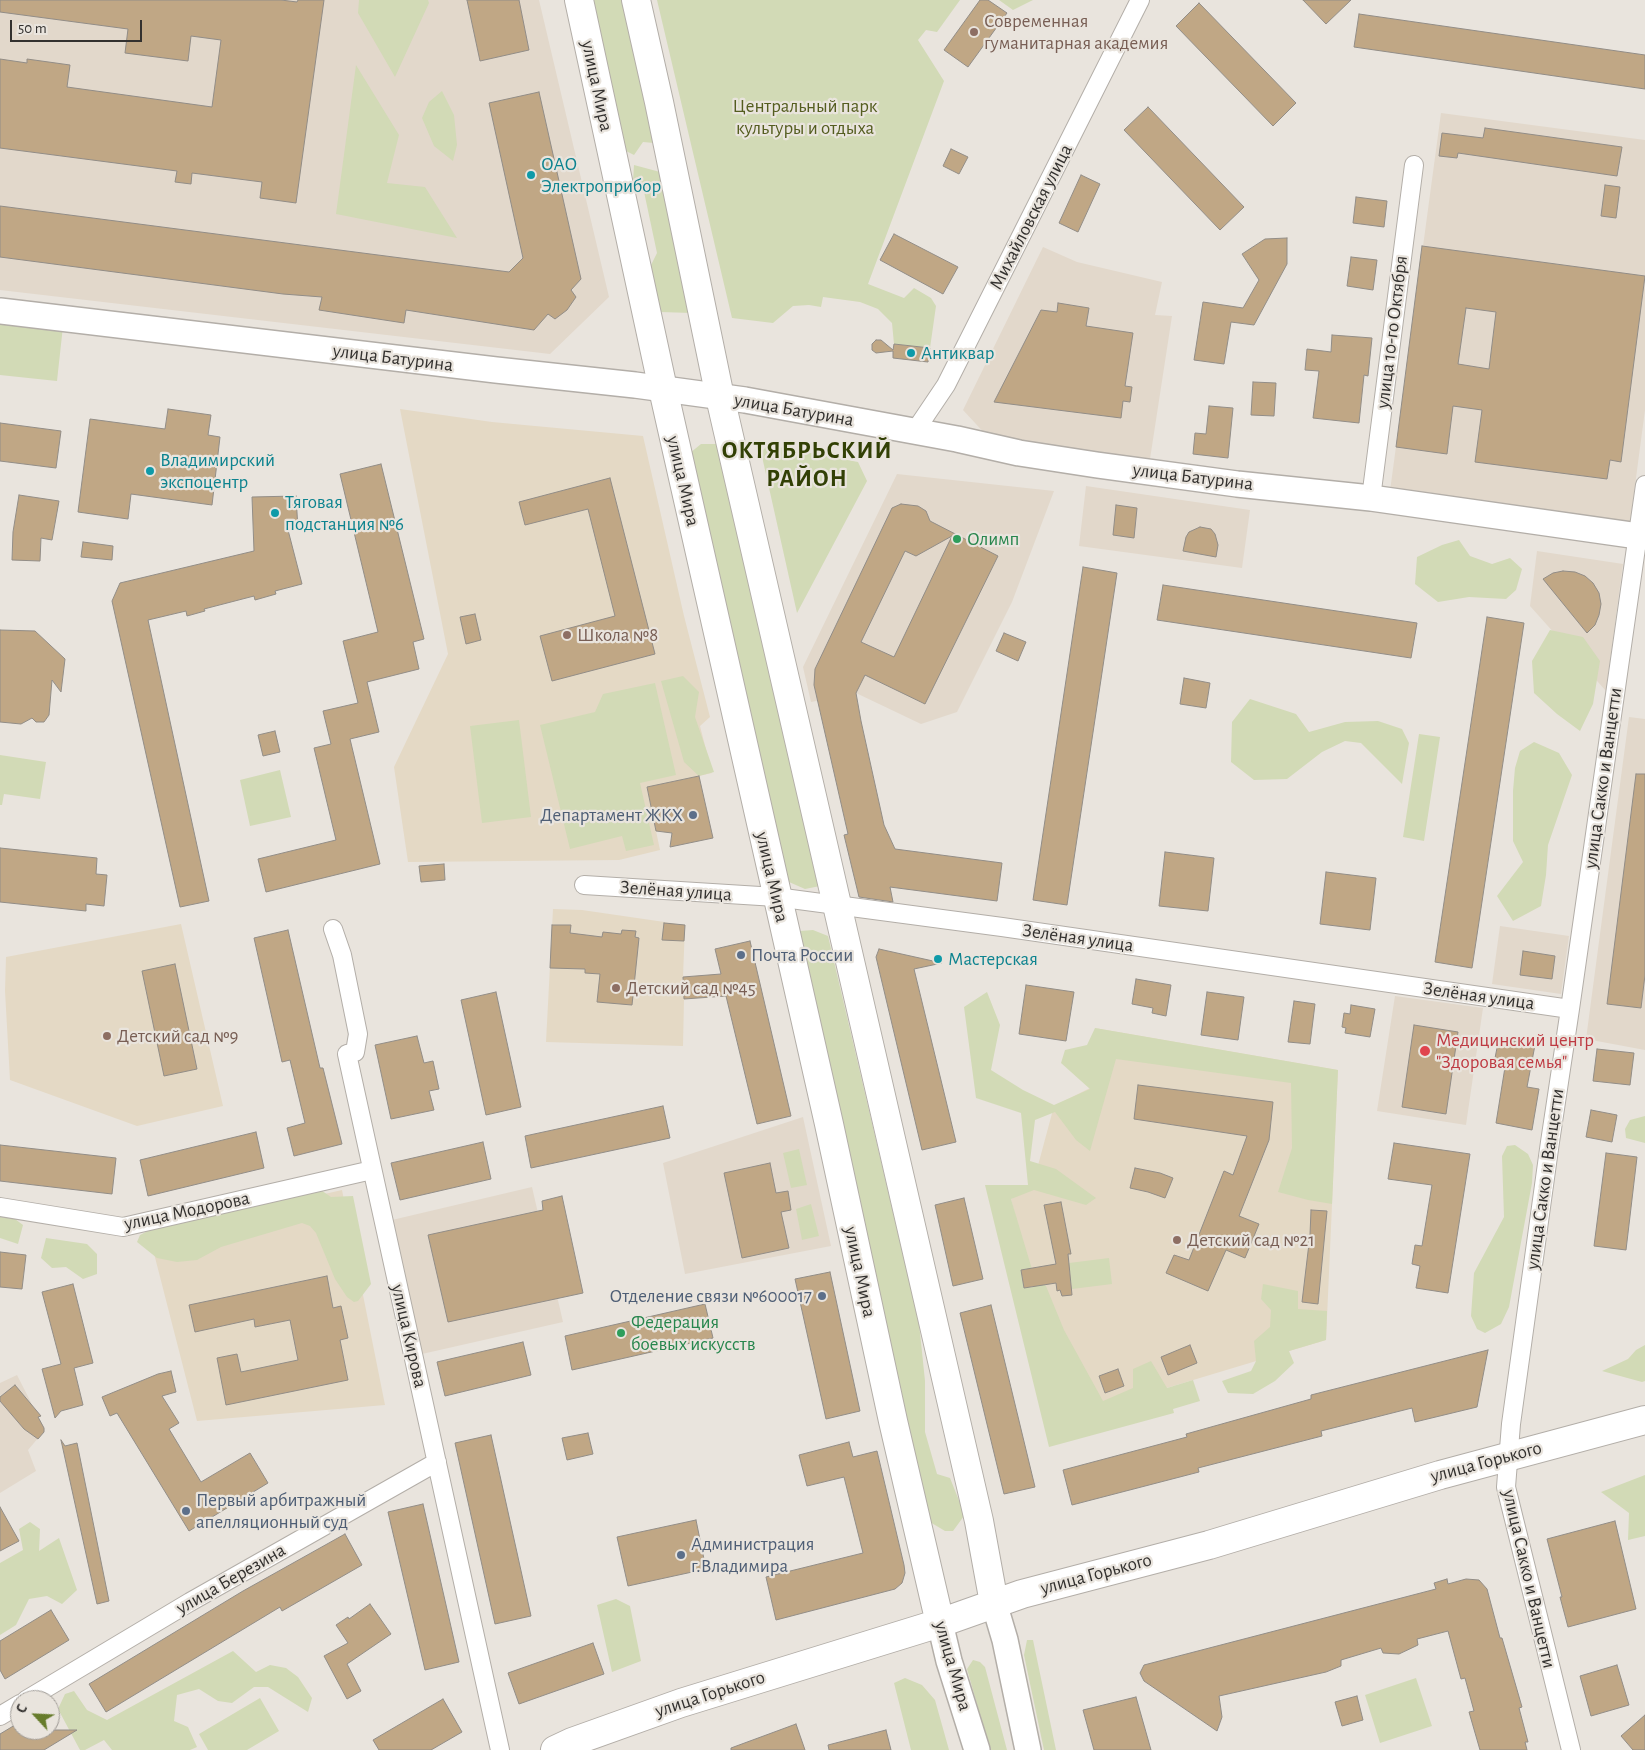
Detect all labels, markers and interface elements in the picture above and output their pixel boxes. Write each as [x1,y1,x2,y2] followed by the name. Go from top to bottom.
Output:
[12,10,145,42] scale bar
[984,10,1168,54] place label: Современная гуманитарная академия
[18,21,47,36] text: 50 m
[968,26,980,38] marker: Современная гуманитарная академия
[576,39,618,133] street label: улица Мира
[732,95,878,139] park label: Центральный парк культуры и отдыха
[984,140,1078,294] street label: Михайловская улица
[541,153,661,197] place label: ОАО Электроприбор
[525,169,537,181] marker: ОАО Электроприбор
[1371,254,1413,410] street label: улица 10-го Октября
[332,339,454,377] street label: улица Батурина
[921,342,994,364] place label: Антиквар
[905,347,917,359] marker: Антиквар
[733,388,855,432] street label: улица Батурина
[662,434,704,528] street label: улица Мира
[720,437,894,493] district label: ОКТЯБРЬСКИЙ РАЙОН
[160,449,275,493] place label: Владимирский экспоцентр
[1132,458,1254,496] street label: улица Батурина
[144,465,156,477] marker: Владимирский экспоцентр
[285,491,404,535] place label: Тяговая подстанция №6
[269,507,281,519] marker: Тяговая подстанция №6
[967,528,1019,550] place label: Олимп
[951,533,963,545] marker: Олимп
[577,624,658,646] place label: Школа №8
[561,629,573,641] marker: Школа №8
[1579,686,1627,870] street label: улица Сакко и Ванцетти
[540,804,683,826] place label: Департамент ЖКХ
[687,809,699,821] marker: Департамент ЖКХ
[751,830,793,924] street label: улица Мира
[619,876,733,906] street label: Зелёная улица
[1021,919,1135,957] street label: Зелёная улица
[751,944,853,966] place label: Почта России
[948,948,1038,970] place label: Мастерская
[735,949,747,961] marker: Почта России
[932,953,944,965] marker: Мастерская
[626,977,756,999] place label: Детский сад №45
[1422,977,1536,1015] street label: Зелёная улица
[610,982,622,994] marker: Детский сад №45
[117,1025,238,1047] place label: Детский сад №9
[1436,1029,1594,1073] place label: Медицинский центр "Здоровая семья"
[101,1030,113,1042] marker: Детский сад №9
[1418,1044,1432,1058] marker: Медицинский центр "Здоровая семья"
[1521,1087,1569,1271] street label: улица Сакко и Ванцетти
[122,1187,252,1235] street label: улица Модорова
[839,1225,881,1319] street label: улица Мира
[1187,1229,1315,1251] place label: Детский сад №21
[1171,1234,1183,1246] marker: Детский сад №21
[386,1282,432,1390] street label: улица Кирова
[609,1285,812,1307] place label: Отделение связи №600017
[816,1290,828,1302] marker: Отделение связи №600017
[631,1311,755,1355] place label: Федерация боевых искусств
[615,1327,627,1339] marker: Федерация боевых искусств
[1428,1436,1544,1488] street label: улица Горького
[1497,1488,1561,1670] street label: улица Сакко и Ванцетти
[196,1489,366,1533] place label: Первый арбитражный апелляционный суд
[180,1505,192,1517] marker: Первый арбитражный апелляционный суд
[691,1533,814,1577] place label: Администрация г.Владимира
[172,1539,290,1619] street label: улица Березина
[1038,1548,1154,1600] street label: улица Горького
[675,1549,687,1561] marker: Администрация г.Владимира
[929,1619,977,1713] street label: улица Мира
[652,1666,768,1722] street label: улица Горького
[10,1690,60,1740] north arrow
[14,1703,30,1716] text: С

